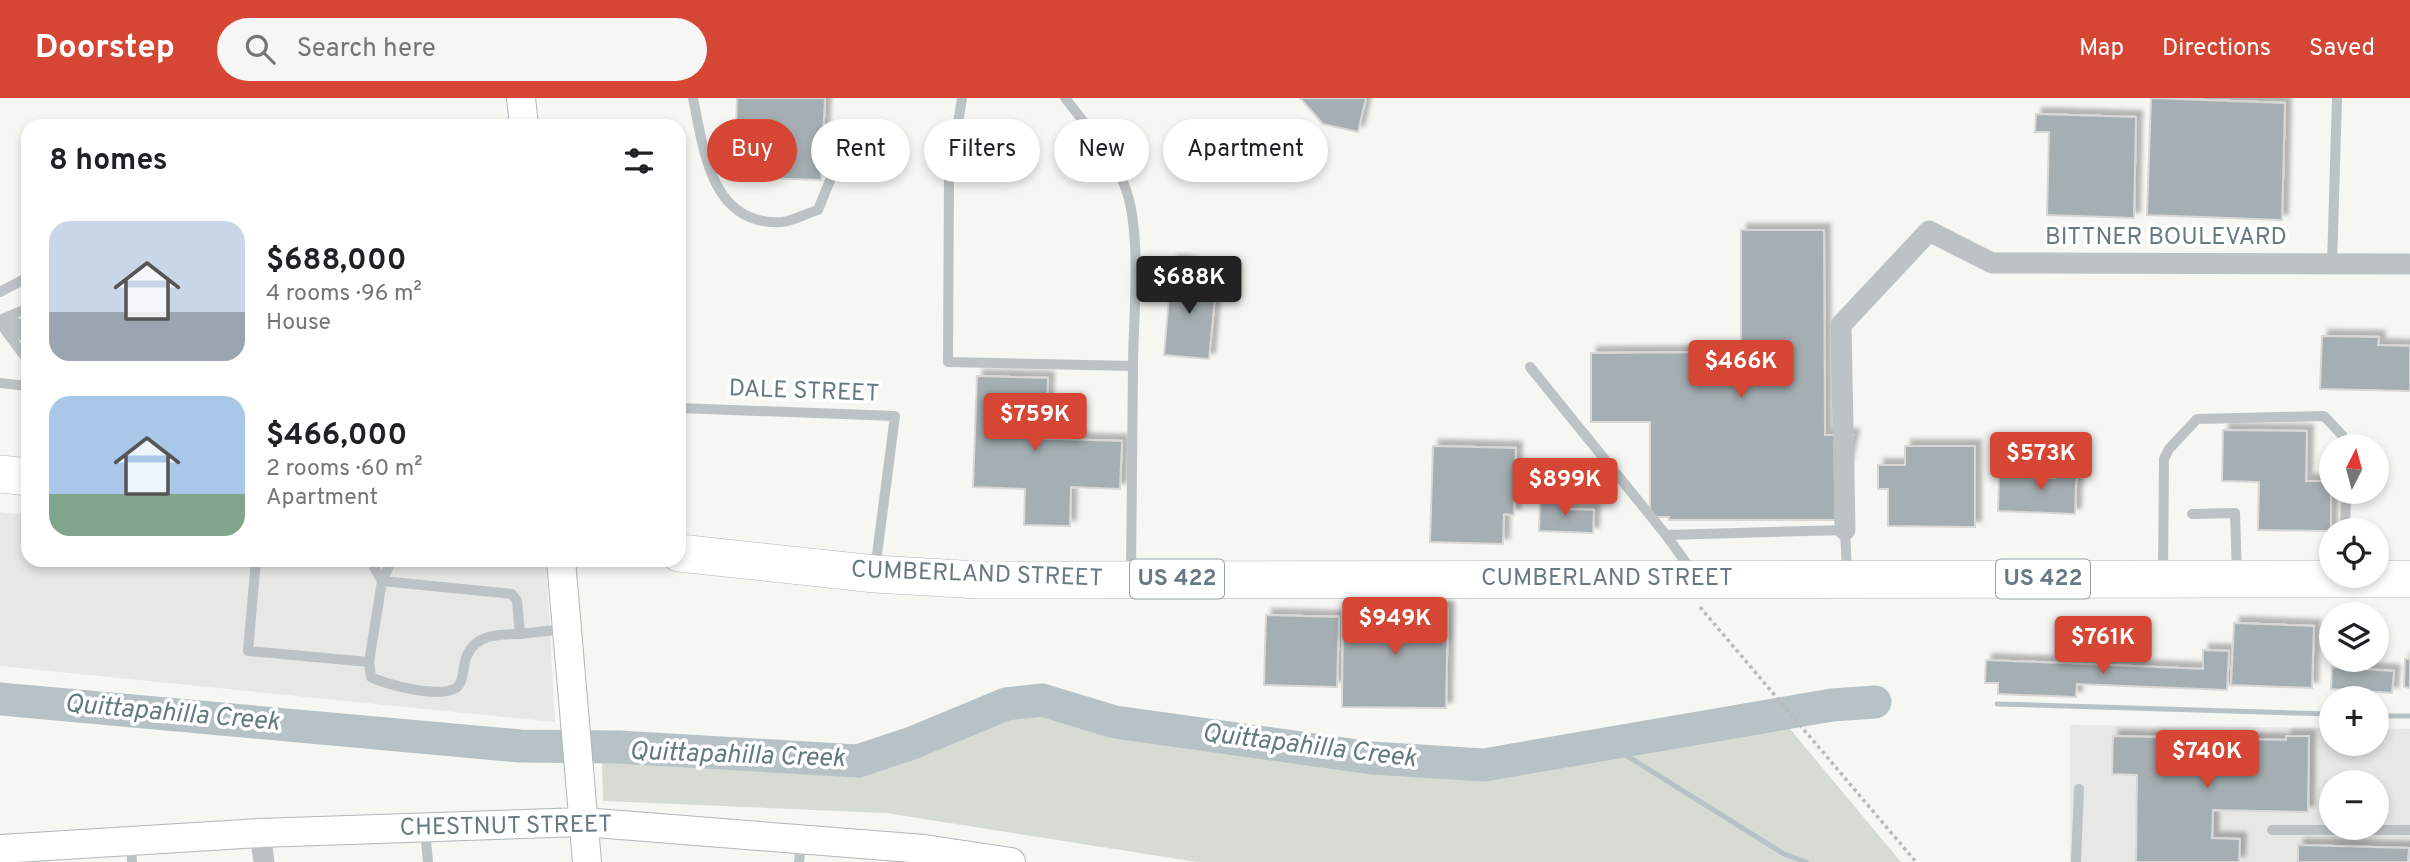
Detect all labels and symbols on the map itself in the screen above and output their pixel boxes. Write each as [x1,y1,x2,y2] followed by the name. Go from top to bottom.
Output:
[2045,223,2287,253] street label: BITTNER BOULEVARD
[1140,256,1238,316] pin: $688K
[1692,341,1790,400] pin: $466K
[728,374,880,410] street label: DALE STREET
[986,394,1084,453] pin: $759K
[1992,432,2090,492] pin: $573K
[2319,434,2389,504] north arrow
[1516,458,1614,518] pin: $899K
[851,556,1103,594] street label: CUMBERLAND STREET
[1130,559,1224,598] road number: US 422
[1996,559,2090,598] road number: US 422
[1481,564,1733,594] street label: CUMBERLAND STREET
[1346,598,1444,657] pin: $949K
[2054,616,2152,676] pin: $761K
[63,688,282,740] water label: Quittapahilla Creek
[1200,717,1419,777] water label: Quittapahilla Creek
[2158,730,2256,790] pin: $740K
[629,736,846,776] water label: Quittapahilla Creek
[400,810,612,844] street label: CHESTNUT STREET

